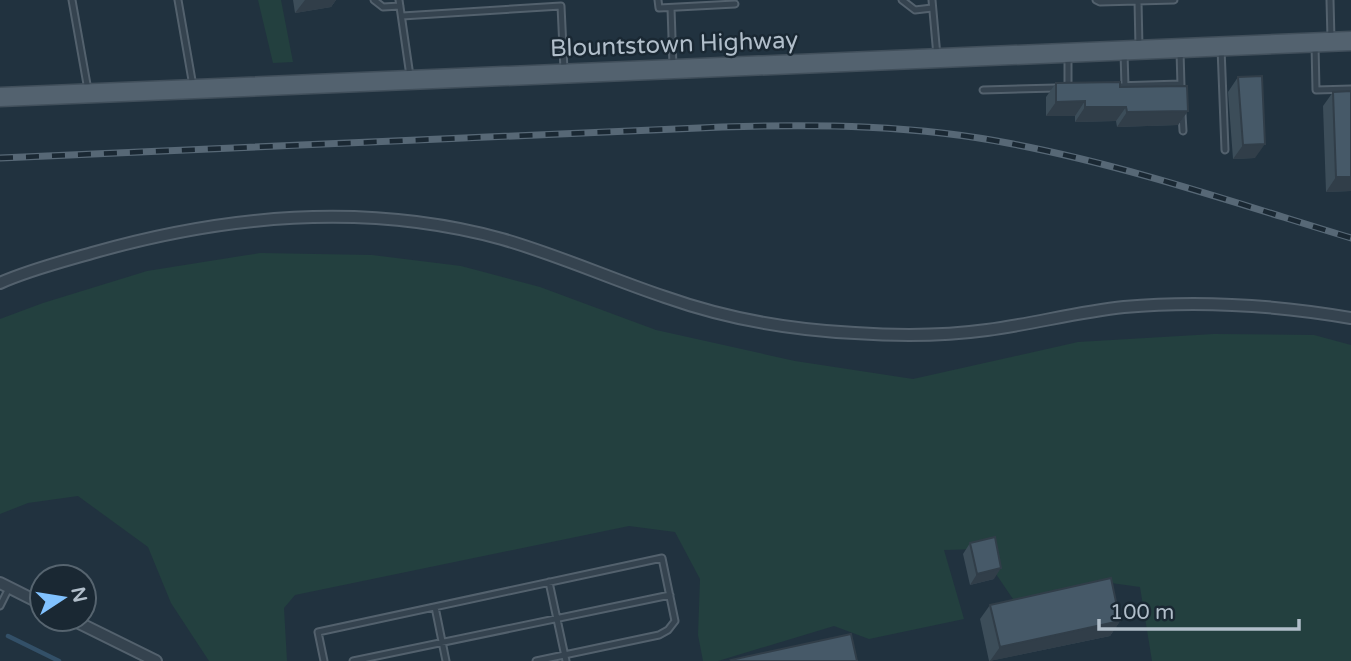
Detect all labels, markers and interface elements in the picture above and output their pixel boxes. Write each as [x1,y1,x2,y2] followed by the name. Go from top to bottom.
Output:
[549,26,799,63] street label: Blountstown Highway
[28,563,98,633] north arrow
[66,585,91,604] text: N
[1099,588,1298,632] scale bar
[1110,600,1174,625] text: 100 m

